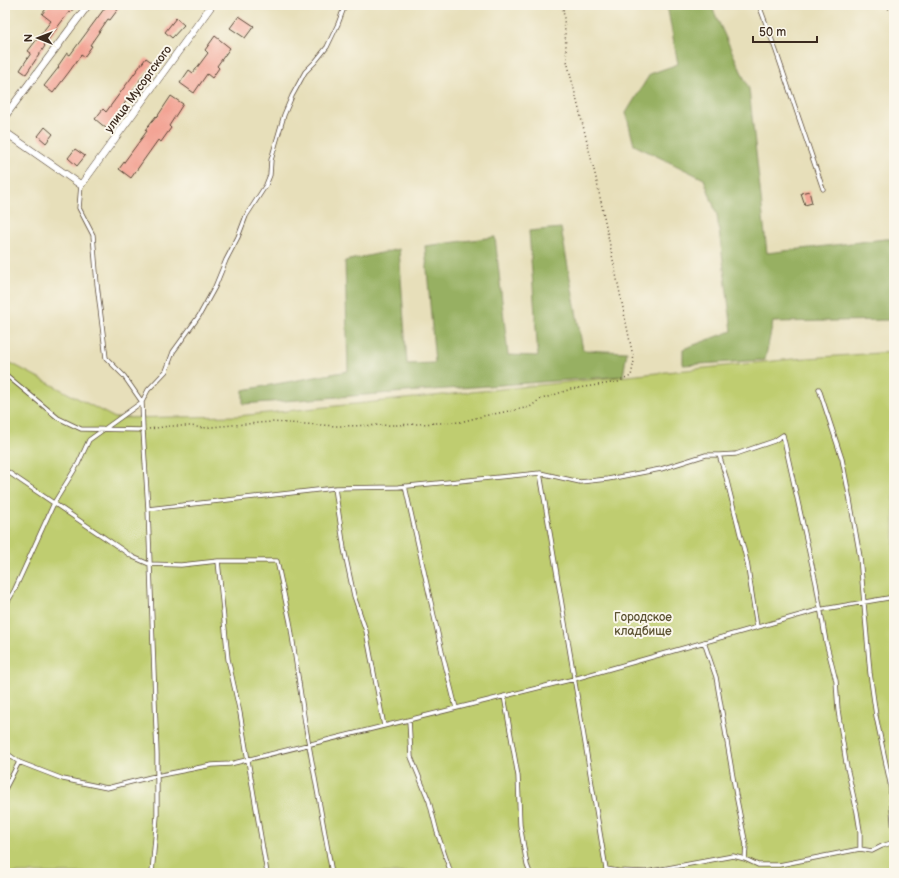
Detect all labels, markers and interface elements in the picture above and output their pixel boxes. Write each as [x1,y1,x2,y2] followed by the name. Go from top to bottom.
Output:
[18,18,58,58] north arrow
[753,18,817,44] scale bar
[759,25,786,40] text: 50 m
[22,34,35,42] text: N
[102,43,175,136] street label: улица Мусоргского
[614,610,672,639] park label: Городское кладбище

